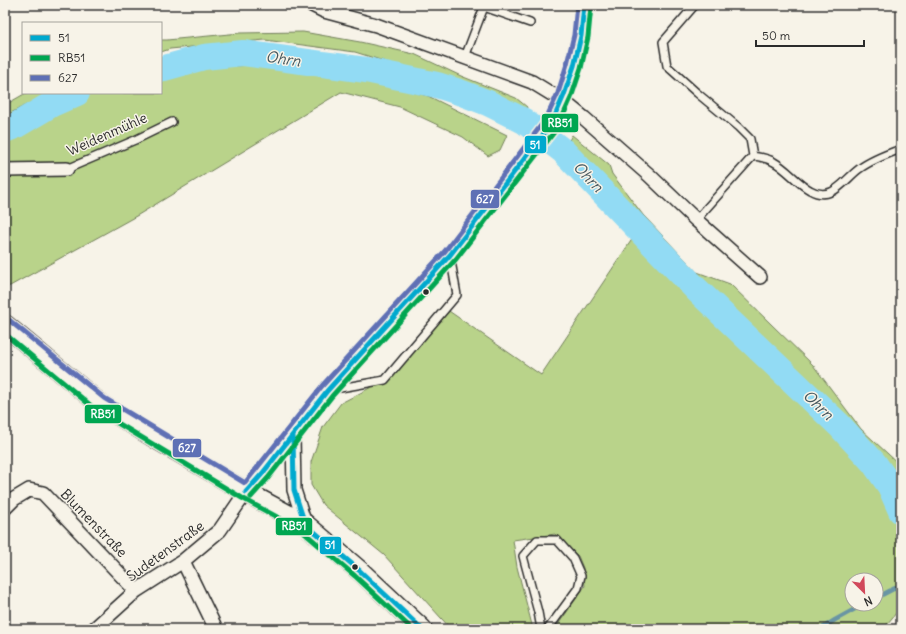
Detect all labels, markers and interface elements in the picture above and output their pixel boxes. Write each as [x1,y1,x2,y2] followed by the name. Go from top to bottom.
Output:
[22,22,162,94] legend
[756,22,864,48] scale bar
[762,28,791,43] text: 50 m
[58,30,70,45] text: 51
[264,47,302,70] water label: Ohrn
[58,50,85,65] text: RB51
[58,70,78,85] text: 627
[64,108,150,160] street label: Weidenmühle
[541,113,579,133] line badge: RB51
[548,116,572,130] text: RB51
[524,135,547,154] line badge: 51
[530,138,540,152] text: 51
[569,157,608,196] water label: Ohrn
[470,189,500,209] line badge: 627
[476,192,494,206] text: 627
[421,287,431,297] unlabelled marker
[799,386,838,424] water label: Ohrn
[84,404,122,424] line badge: RB51
[91,407,115,421] text: RB51
[172,438,202,458] line badge: 627
[178,441,196,455] text: 627
[57,485,131,561] street label: Blumenstraße
[123,517,207,585] street label: Sudetenstraße
[275,517,313,536] line badge: RB51
[282,519,306,533] text: RB51
[319,536,342,555] line badge: 51
[325,538,335,552] text: 51
[350,562,360,572] unlabelled marker
[844,572,884,612] north arrow
[862,593,874,609] text: N

